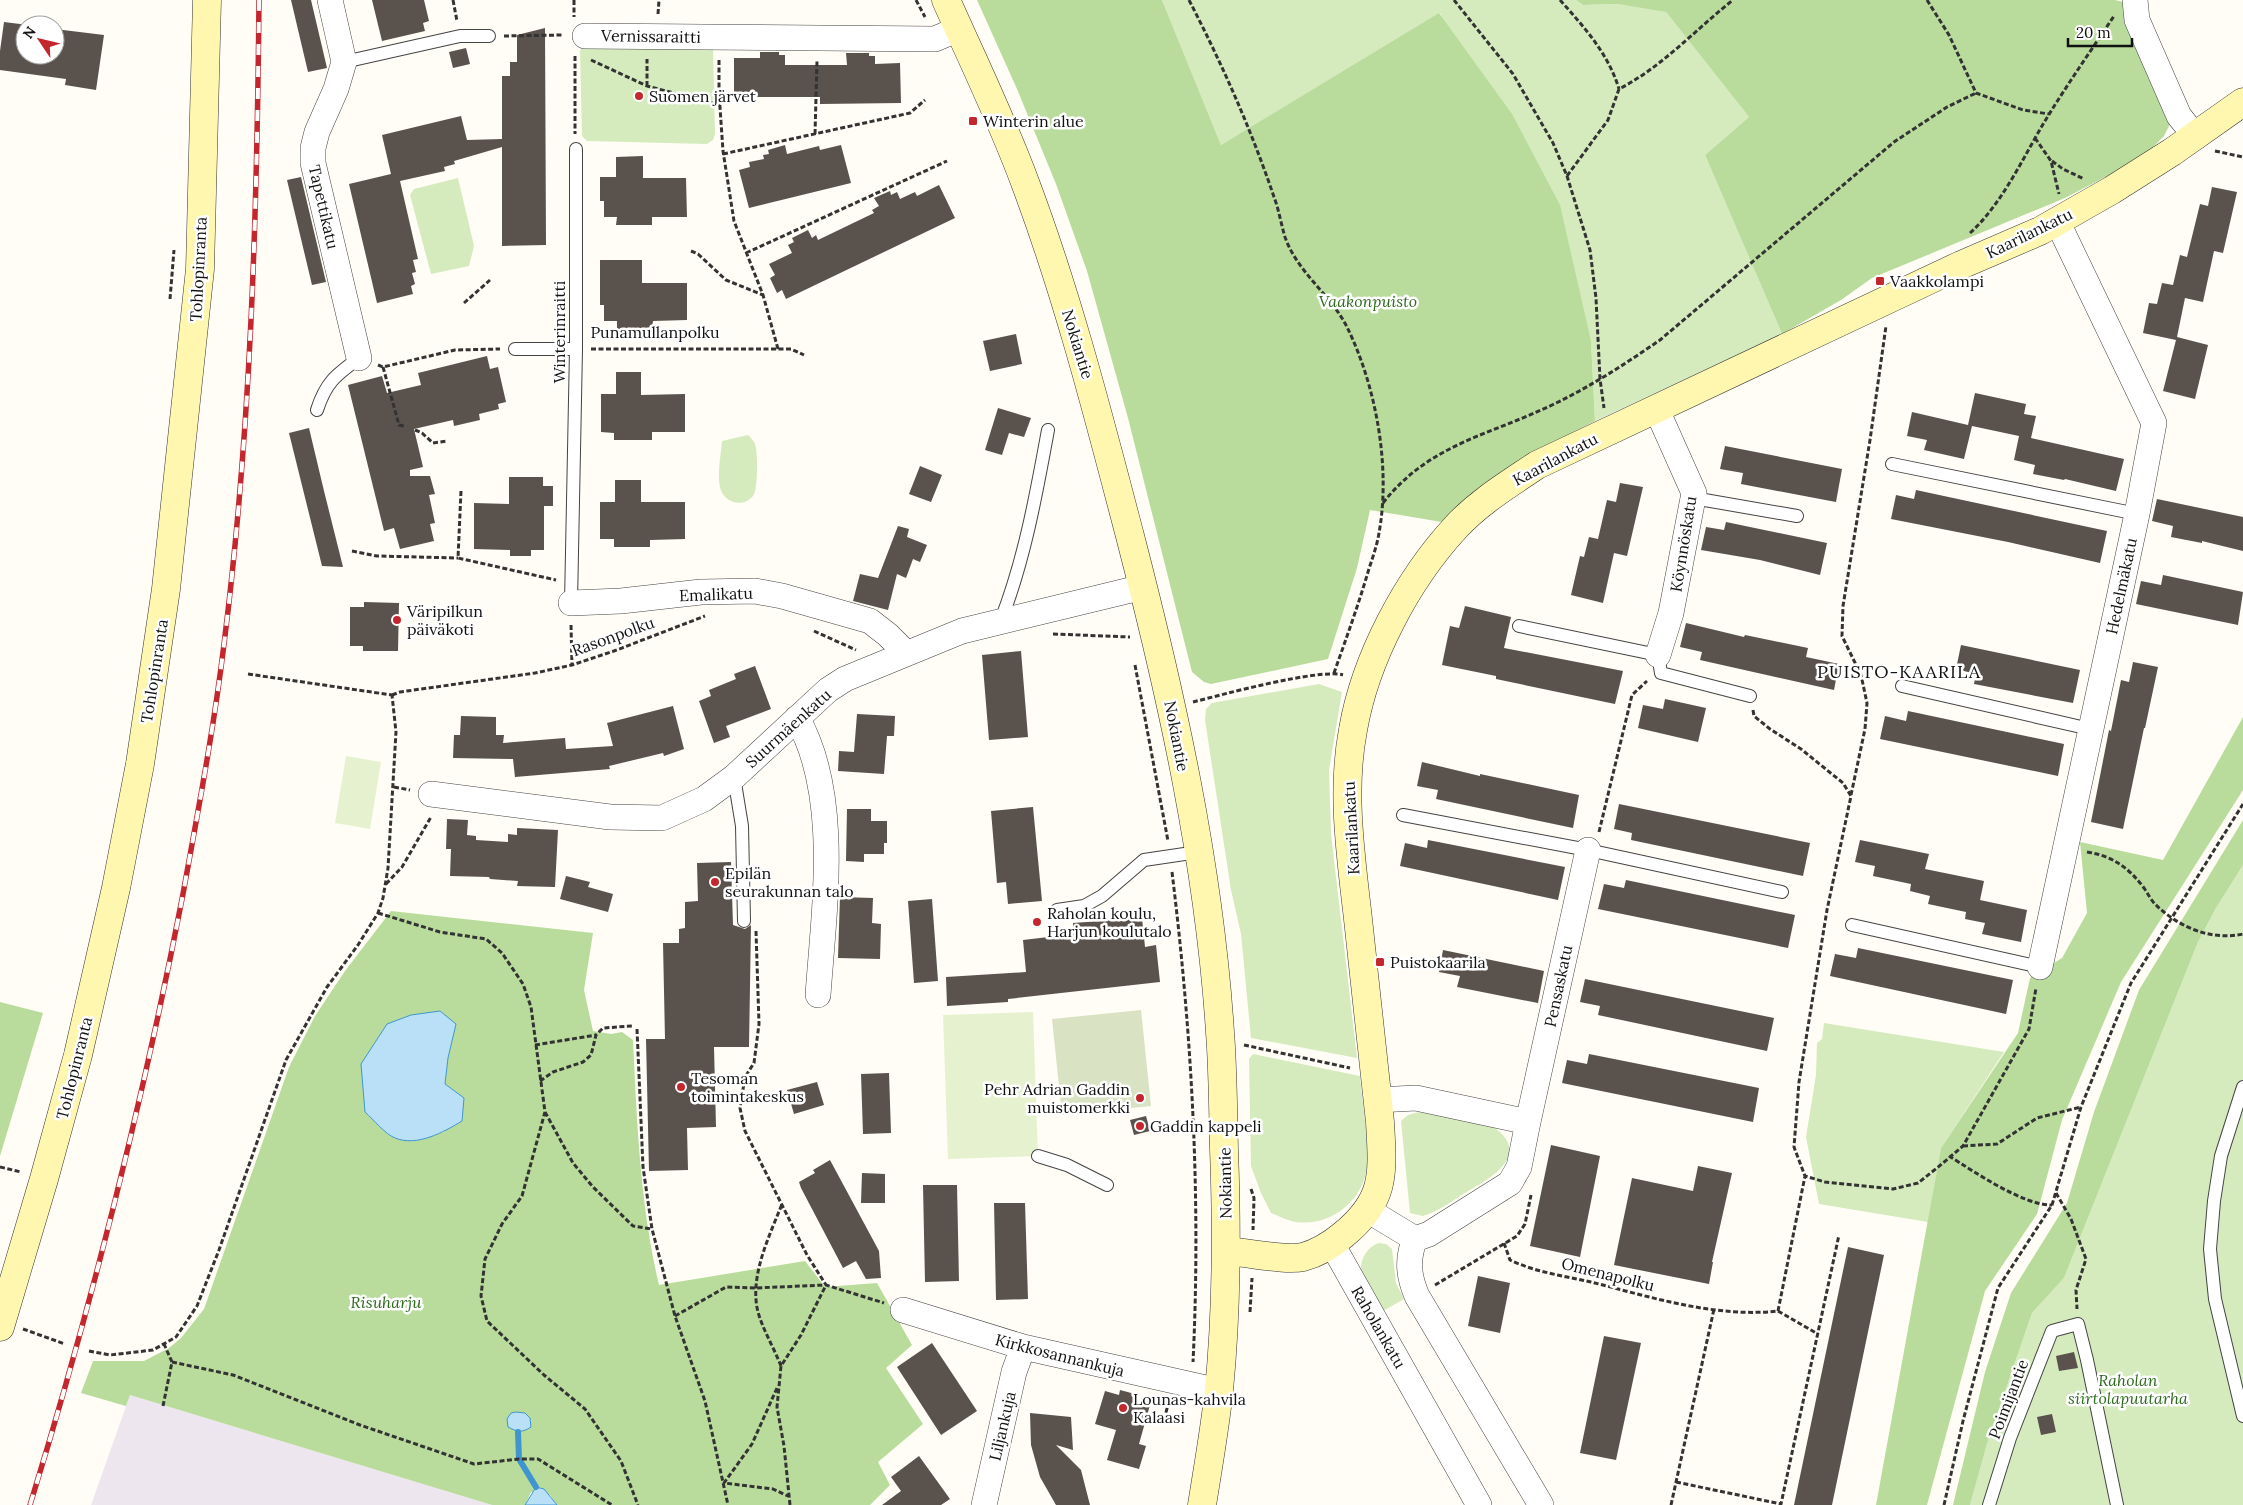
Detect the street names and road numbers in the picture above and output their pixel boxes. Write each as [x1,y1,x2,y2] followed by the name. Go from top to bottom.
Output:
[600,25,701,47] street label: Vernissaraitti
[305,163,343,251] street label: Tapettikatu
[1983,203,2076,263] street label: Kaarilankatu
[185,216,211,322] street label: Tohlopinranta
[549,281,569,383] street label: Winterinraitti
[1058,307,1098,382] street label: Nokiantie
[590,322,720,342] street label: Punamullanpolku
[1509,428,1601,490] street label: Kaarilankatu
[1666,494,1701,593] street label: Köynnöskatu
[2101,535,2141,636] street label: Hedelmäkatu
[679,583,754,605] street label: Emalikatu
[569,612,657,660] street label: Rasonpolku
[136,618,172,724] street label: Tohlopinranta
[741,684,835,772] street label: Suurmäenkatu
[1160,699,1194,773] street label: Nokiantie
[1339,780,1363,875] street label: Kaarilankatu
[1540,943,1577,1029] street label: Pensaskatu
[52,1015,96,1121] street label: Tohlopinranta
[1214,1147,1236,1219] street label: Nokiantie
[1559,1253,1657,1295] street label: Omenapolku
[1347,1282,1411,1372] street label: Raholankatu
[993,1329,1127,1381] street label: Kirkkosannankuja
[1984,1356,2032,1442] street label: Poimijantie
[984,1389,1020,1463] street label: Liljankuja

